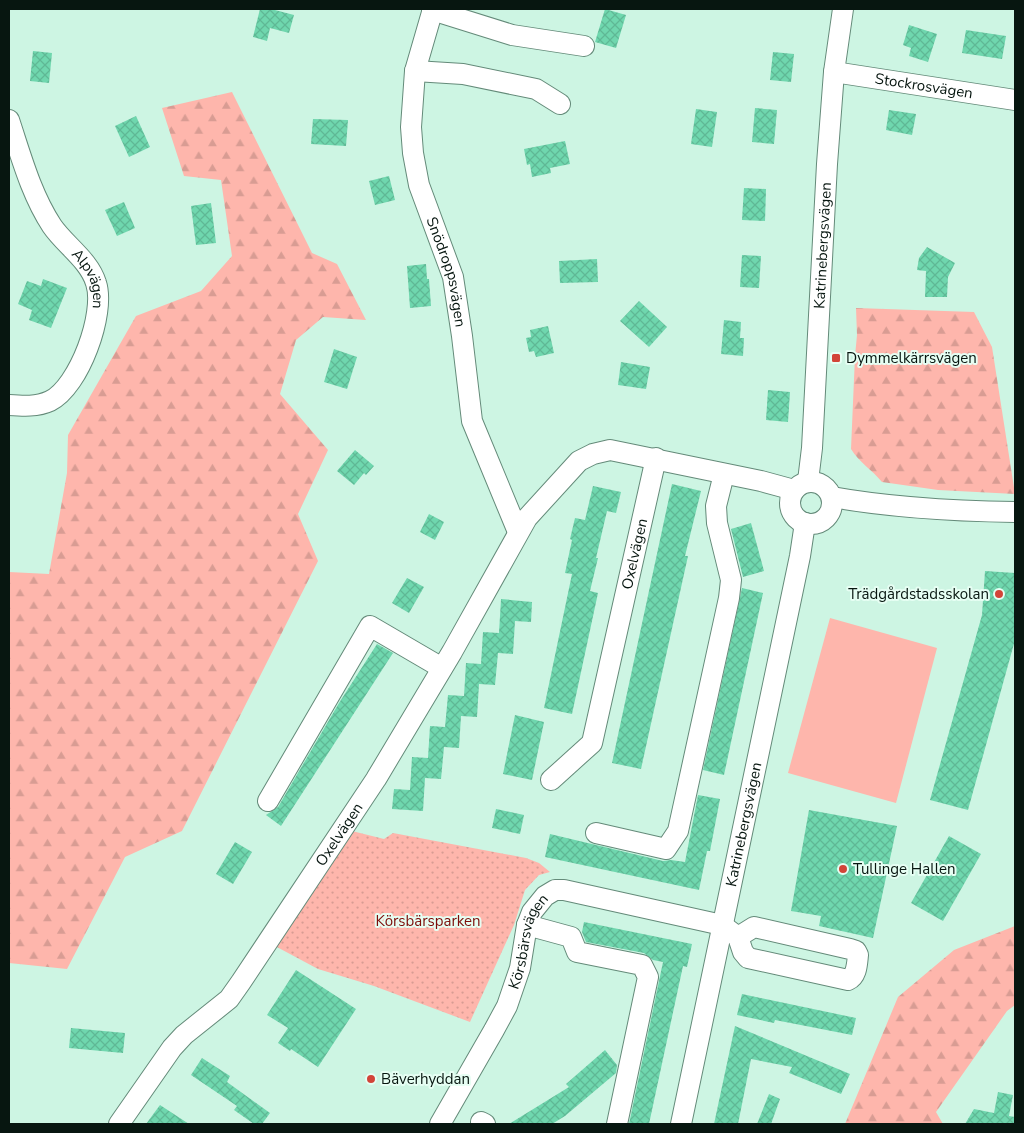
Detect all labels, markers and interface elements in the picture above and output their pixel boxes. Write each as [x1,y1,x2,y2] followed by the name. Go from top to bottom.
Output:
[874,68,974,103] street label: Stockrosvägen
[809,182,836,309] street label: Katrinebergsvägen
[422,214,471,328] street label: Snödroppsvägen
[67,244,108,309] street label: Alpvägen
[846,348,977,368] place label: Dymmelkärrsvägen
[830,352,842,364] marker: Dymmelkärrsvägen
[617,516,652,591] street label: Oxelvägen
[848,584,989,604] place label: Trädgårdstadsskolan
[993,588,1005,600] marker: Trädgårdstadsskolan
[721,760,767,889] street label: Katrinebergsvägen
[311,799,367,870] street label: Oxelvägen
[853,859,956,879] place label: Tullinge Hallen
[837,863,849,875] marker: Tullinge Hallen
[503,890,553,992] street label: Körsbärsvägen
[375,911,481,931] park label: Körsbärsparken
[381,1069,470,1089] place label: Bäverhyddan
[365,1073,377,1085] marker: Bäverhyddan

